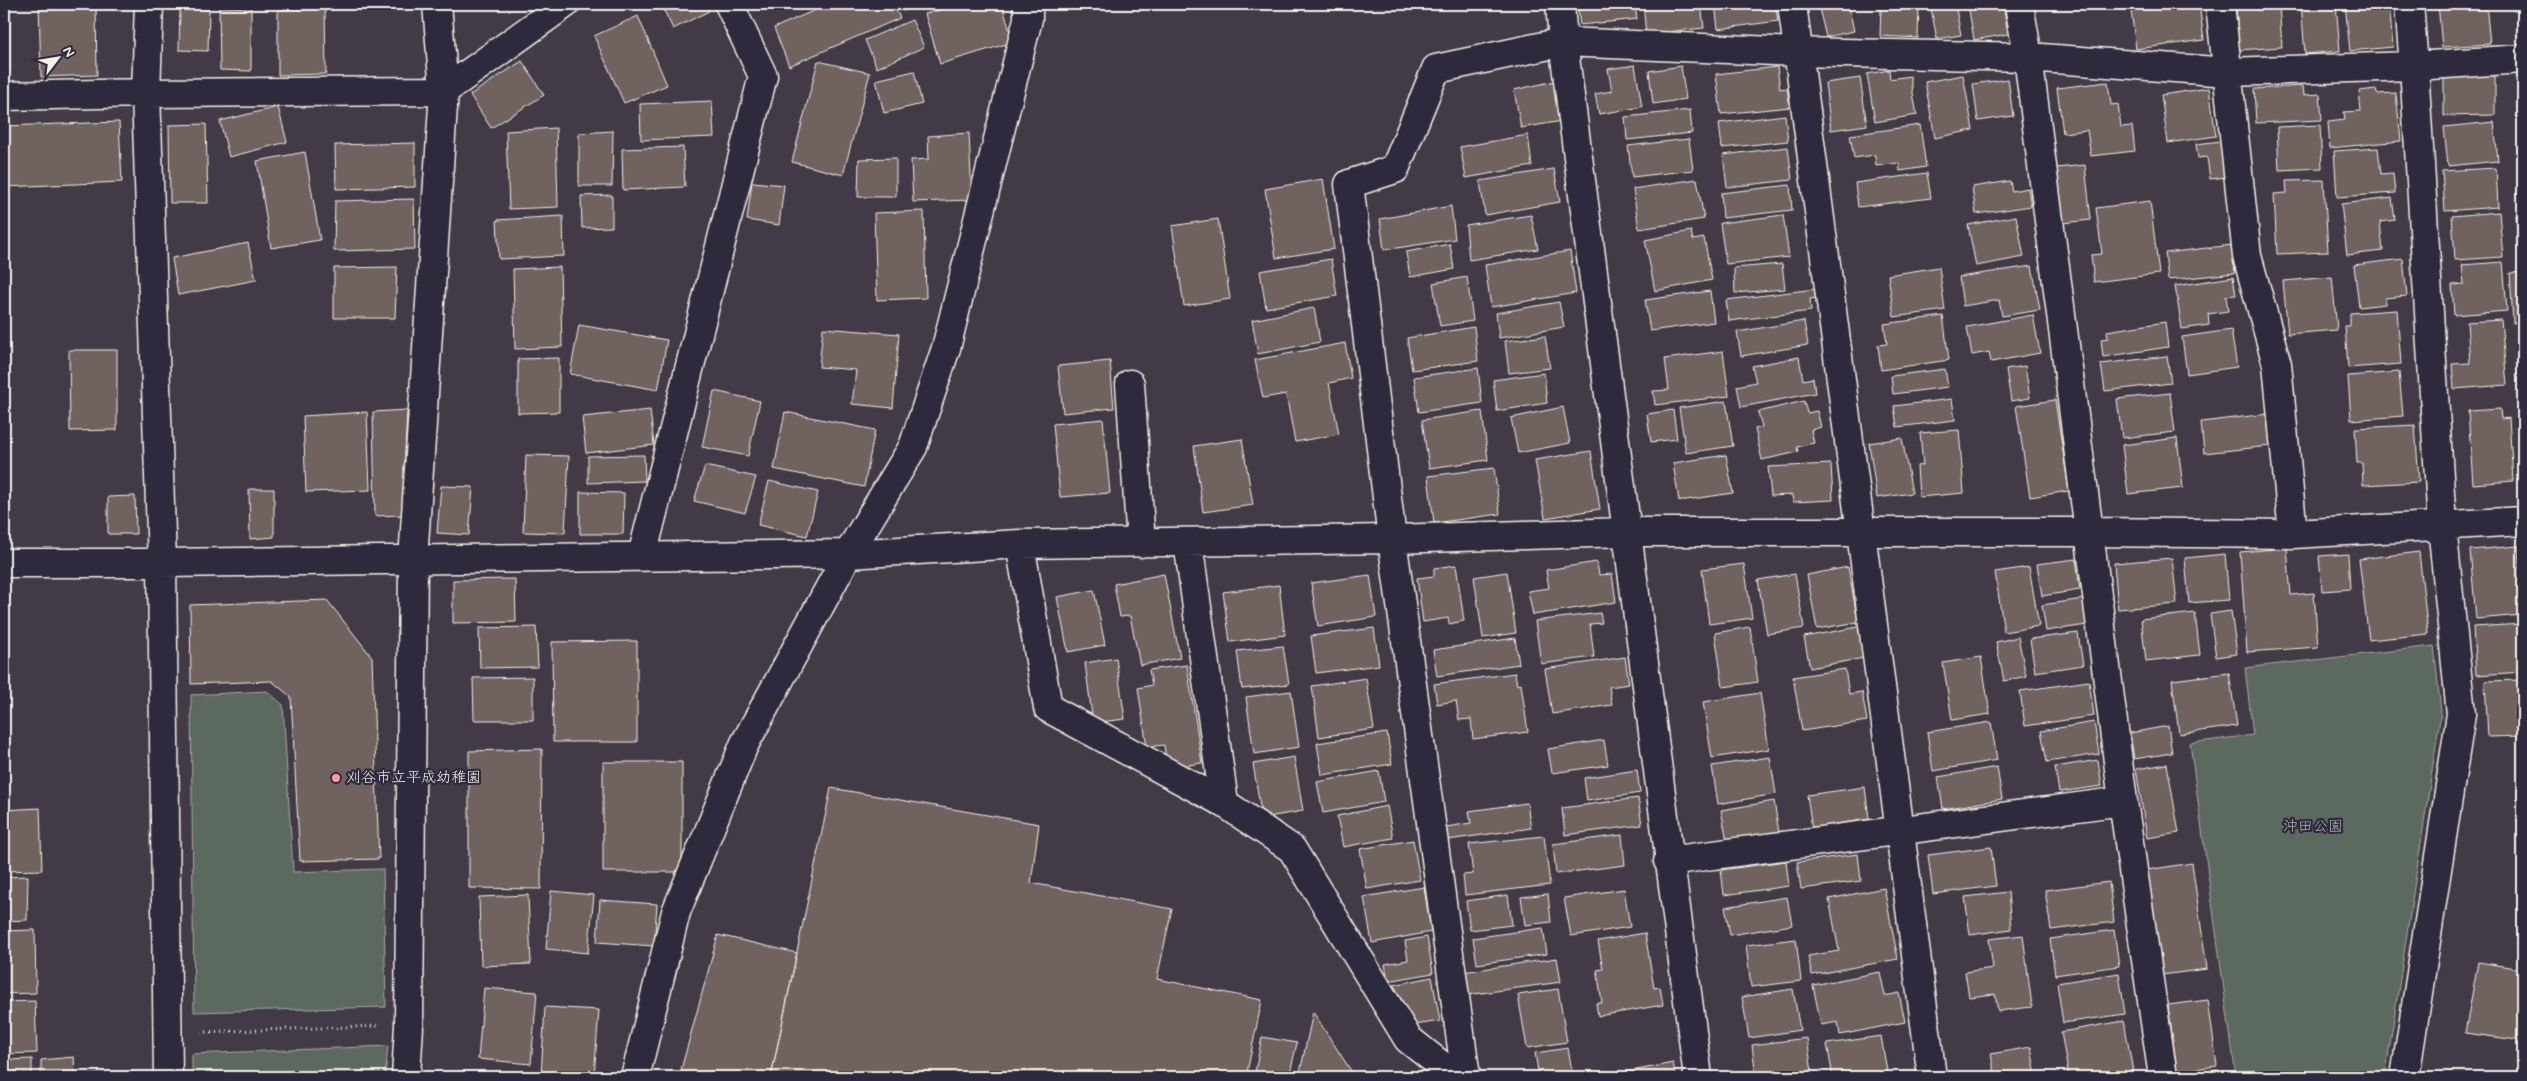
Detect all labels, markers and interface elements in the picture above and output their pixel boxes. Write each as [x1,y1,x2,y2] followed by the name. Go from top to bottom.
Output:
[32,32,82,82] north arrow
[58,43,78,60] text: N
[346,768,481,788] place label: 刈谷市立平成幼稚園
[330,772,342,784] marker: 刈谷市立平成幼稚園
[2283,817,2343,837] park label: 沖田公園

